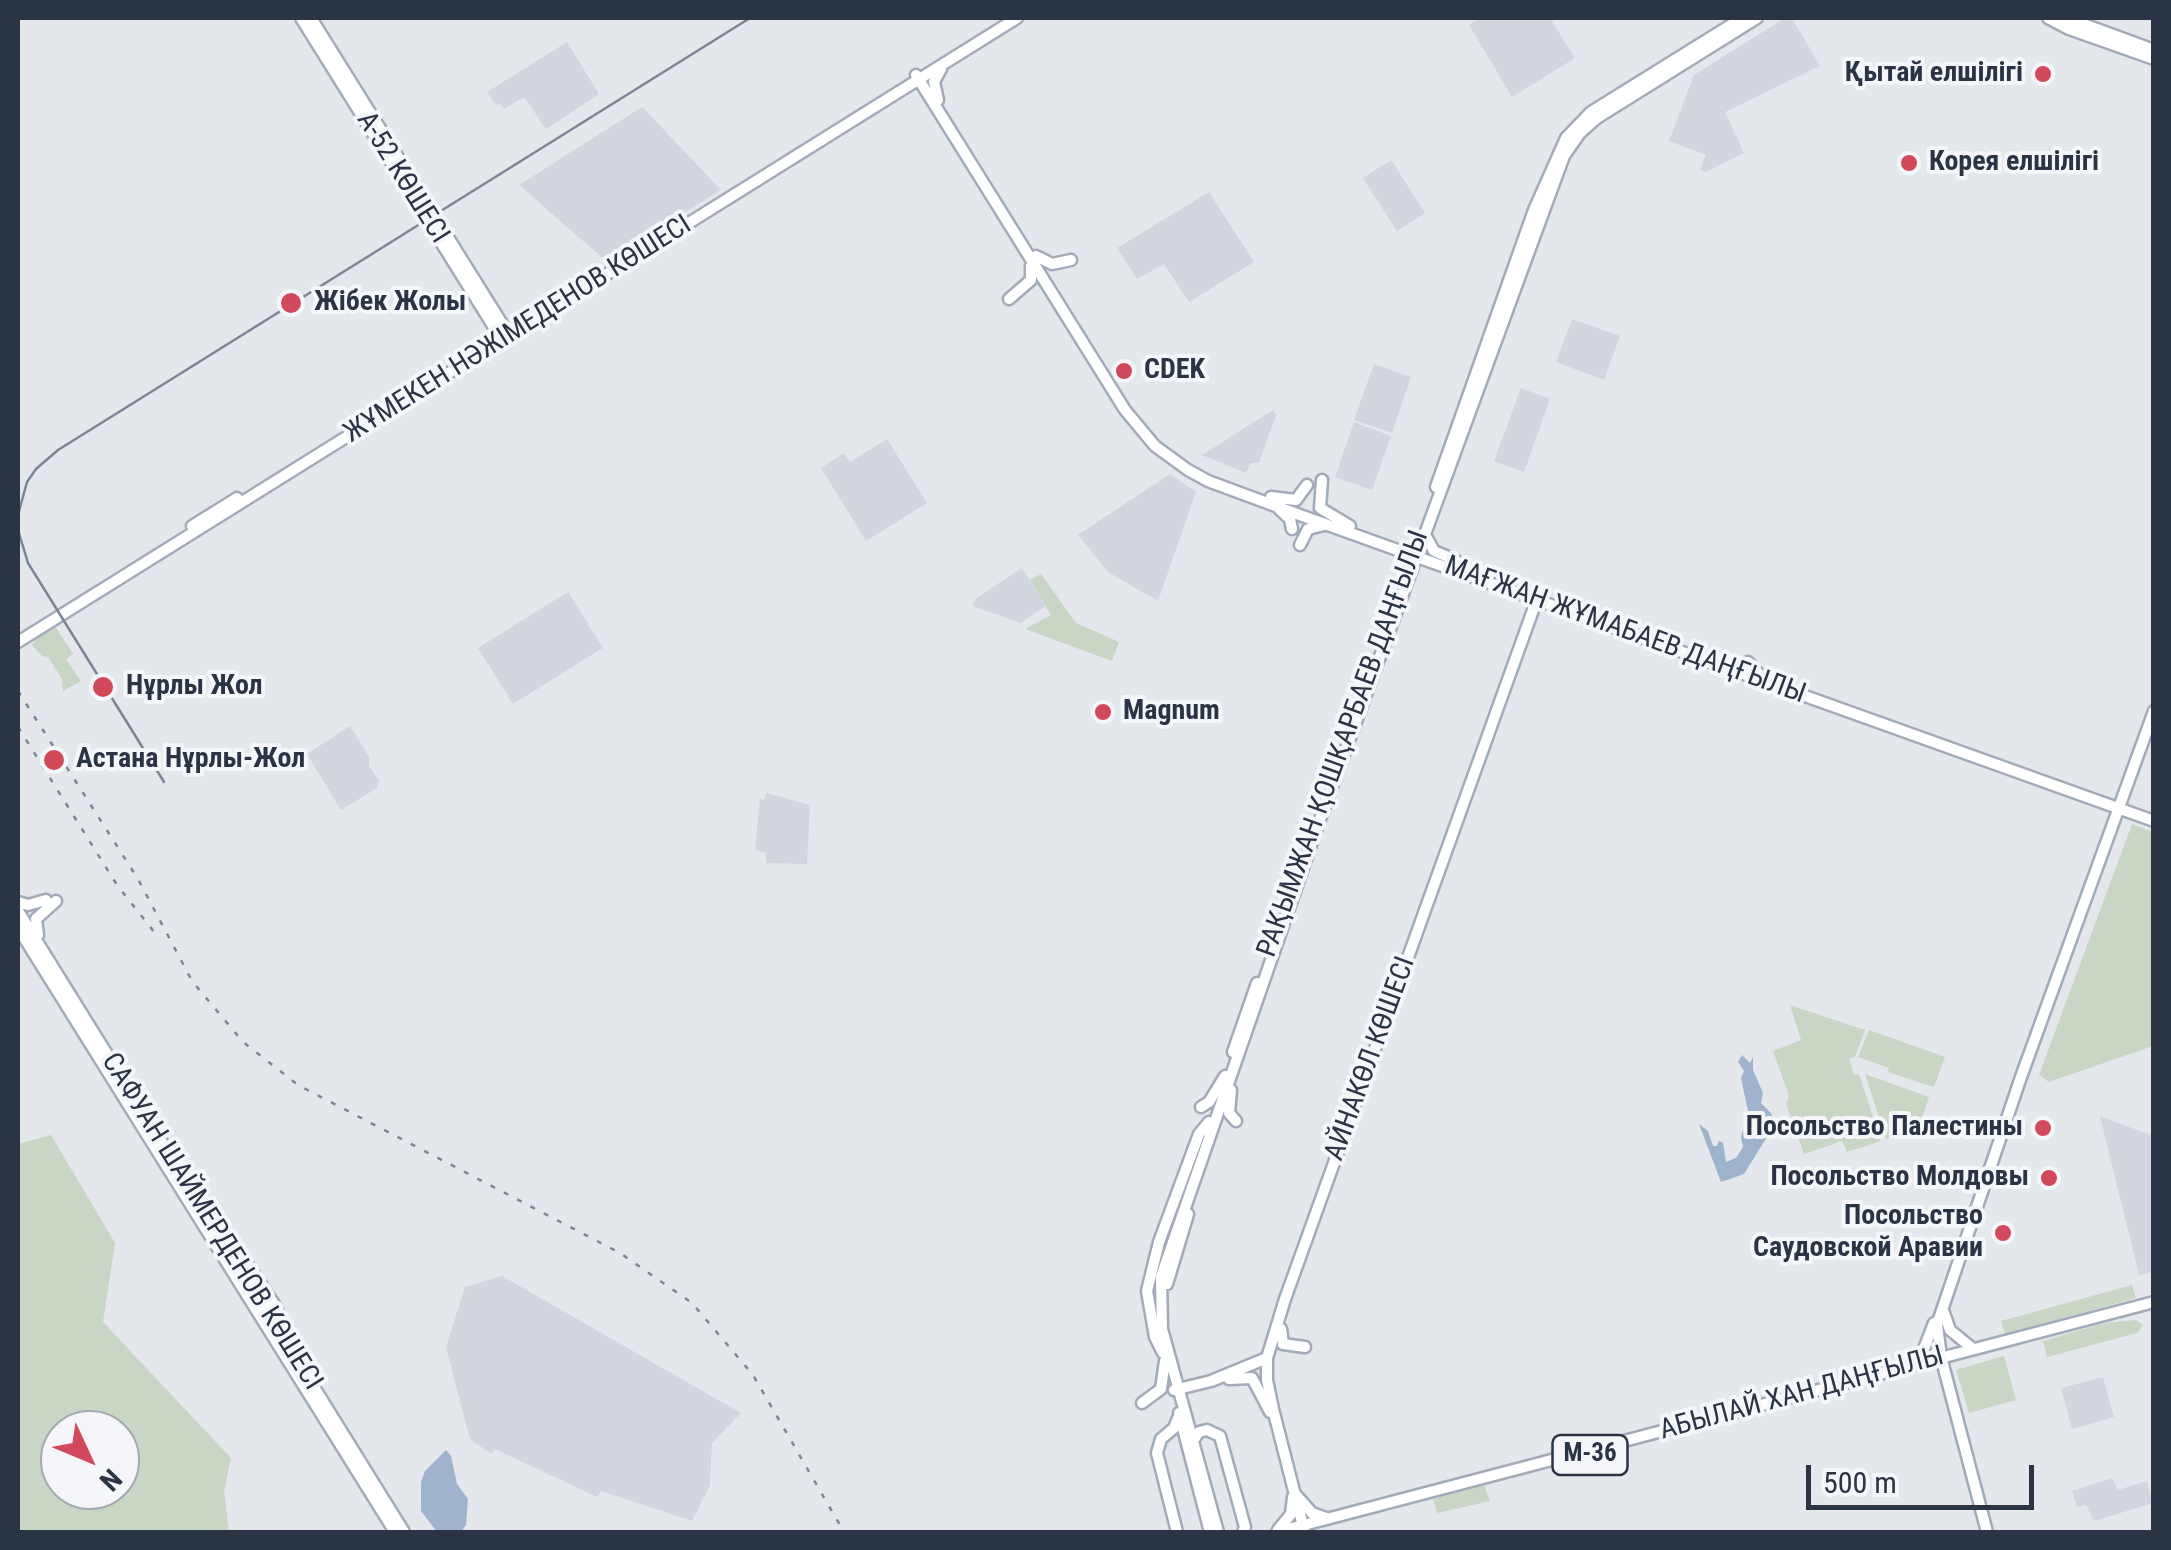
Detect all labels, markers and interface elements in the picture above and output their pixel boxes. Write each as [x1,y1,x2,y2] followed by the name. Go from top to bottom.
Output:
[1845,57,2023,91] place label: Қытай елшілігі
[2032,63,2054,85] marker: Қытай елшілігі
[348,106,456,250] street label: А-52 КӨШЕСІ
[1929,146,2099,180] place label: Корея елшілігі
[1898,152,1920,174] marker: Корея елшілігі
[338,209,698,451] street label: ЖҰМЕКЕН НӘЖІМЕДЕНОВ КӨШЕСІ
[314,286,466,320] place label: Жібек Жолы
[278,290,304,316] marker: Жібек Жолы
[1144,354,1205,388] place label: CDEK
[1113,360,1135,382] marker: CDEK
[1251,526,1437,962] street label: РАҚЫМЖАН ҚОШҚАРБАЕВ ДАҢҒЫЛЫ
[1440,550,1810,712] street label: МАҒЖАН ЖҰМАБАЕВ ДАҢҒЫЛЫ
[126,670,263,704] place label: Нұрлы Жол
[90,674,116,700] marker: Нұрлы Жол
[1123,695,1220,729] place label: Magnum
[1092,701,1114,723] marker: Magnum
[76,743,305,777] place label: Астана Нұрлы-Жол
[41,747,67,773] marker: Астана Нұрлы-Жол
[1319,953,1423,1165] street label: АЙНАКӨЛ КӨШЕСІ
[93,1047,329,1397] street label: САФУАН ШАЙМЕРДЕНОВ КӨШЕСІ
[1746,1111,2023,1145] place label: Посольство Палестины
[2032,1117,2054,1139] marker: Посольство Палестины
[1770,1161,2029,1195] place label: Посольство Молдовы
[2038,1167,2060,1189] marker: Посольство Молдовы
[1753,1200,1983,1266] place label: Посольство Саудовской Аравии
[1992,1222,2014,1244] marker: Посольство Саудовской Аравии
[1656,1340,1948,1448] street label: АБЫЛАЙ ХАН ДАҢҒЫЛЫ
[40,1410,140,1510] north arrow
[1552,1435,1628,1475] road number: M-36
[1811,1445,2038,1507] scale bar
[93,1462,128,1497] text: N
[1823,1465,1897,1500] text: 500 m

